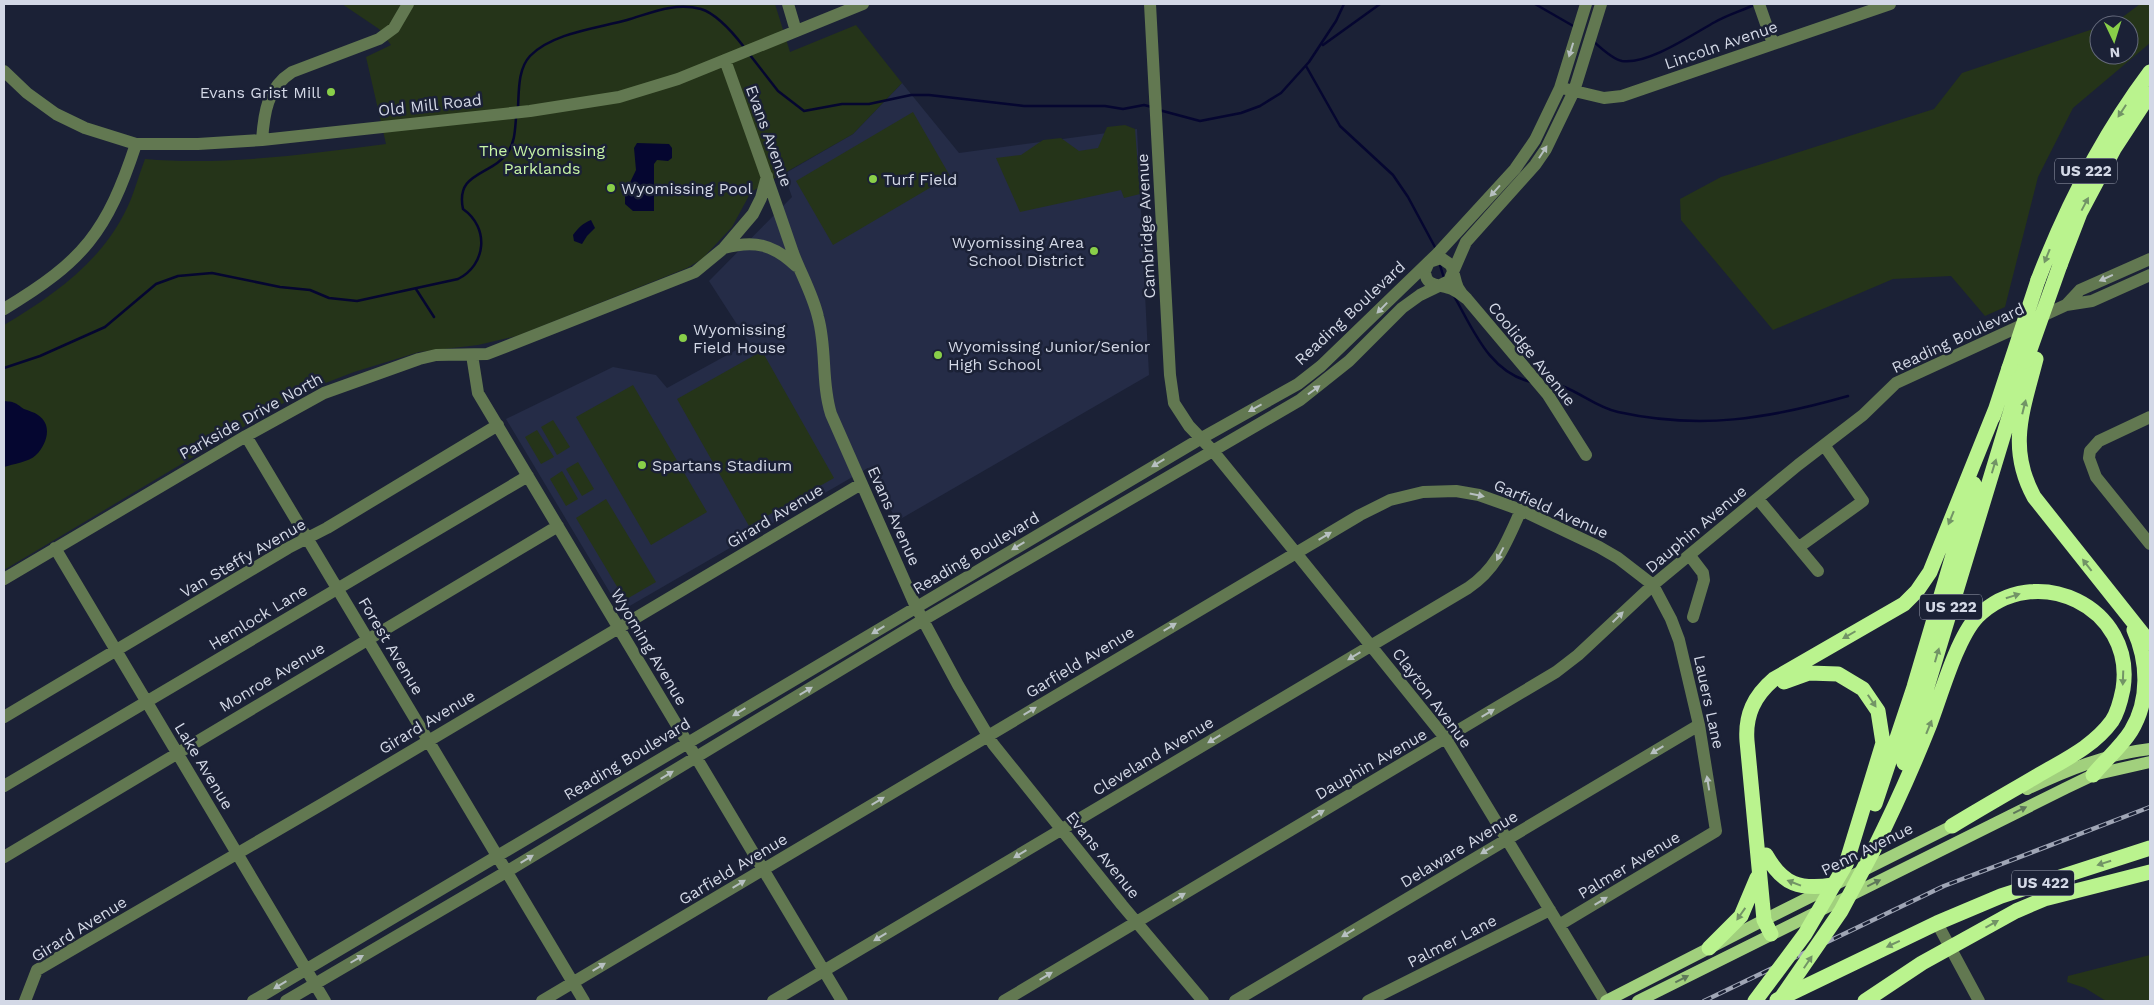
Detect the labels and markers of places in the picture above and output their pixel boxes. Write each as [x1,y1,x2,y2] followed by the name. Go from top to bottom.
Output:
[200,83,321,102] place label: Evans Grist Mill
[325,86,337,98] marker: Evans Grist Mill
[883,170,957,189] place label: Turf Field
[867,173,879,185] marker: Turf Field
[621,179,753,198] place label: Wyomissing Pool
[605,182,617,194] marker: Wyomissing Pool
[952,233,1084,270] place label: Wyomissing Area School District
[1088,245,1100,257] marker: Wyomissing Area School District
[693,320,786,357] place label: Wyomissing Field House
[677,332,689,344] marker: Wyomissing Field House
[948,337,1151,374] place label: Wyomissing Junior/Senior High School
[932,349,944,361] marker: Wyomissing Junior/Senior High School
[652,456,792,475] place label: Spartans Stadium
[636,459,648,471] marker: Spartans Stadium

